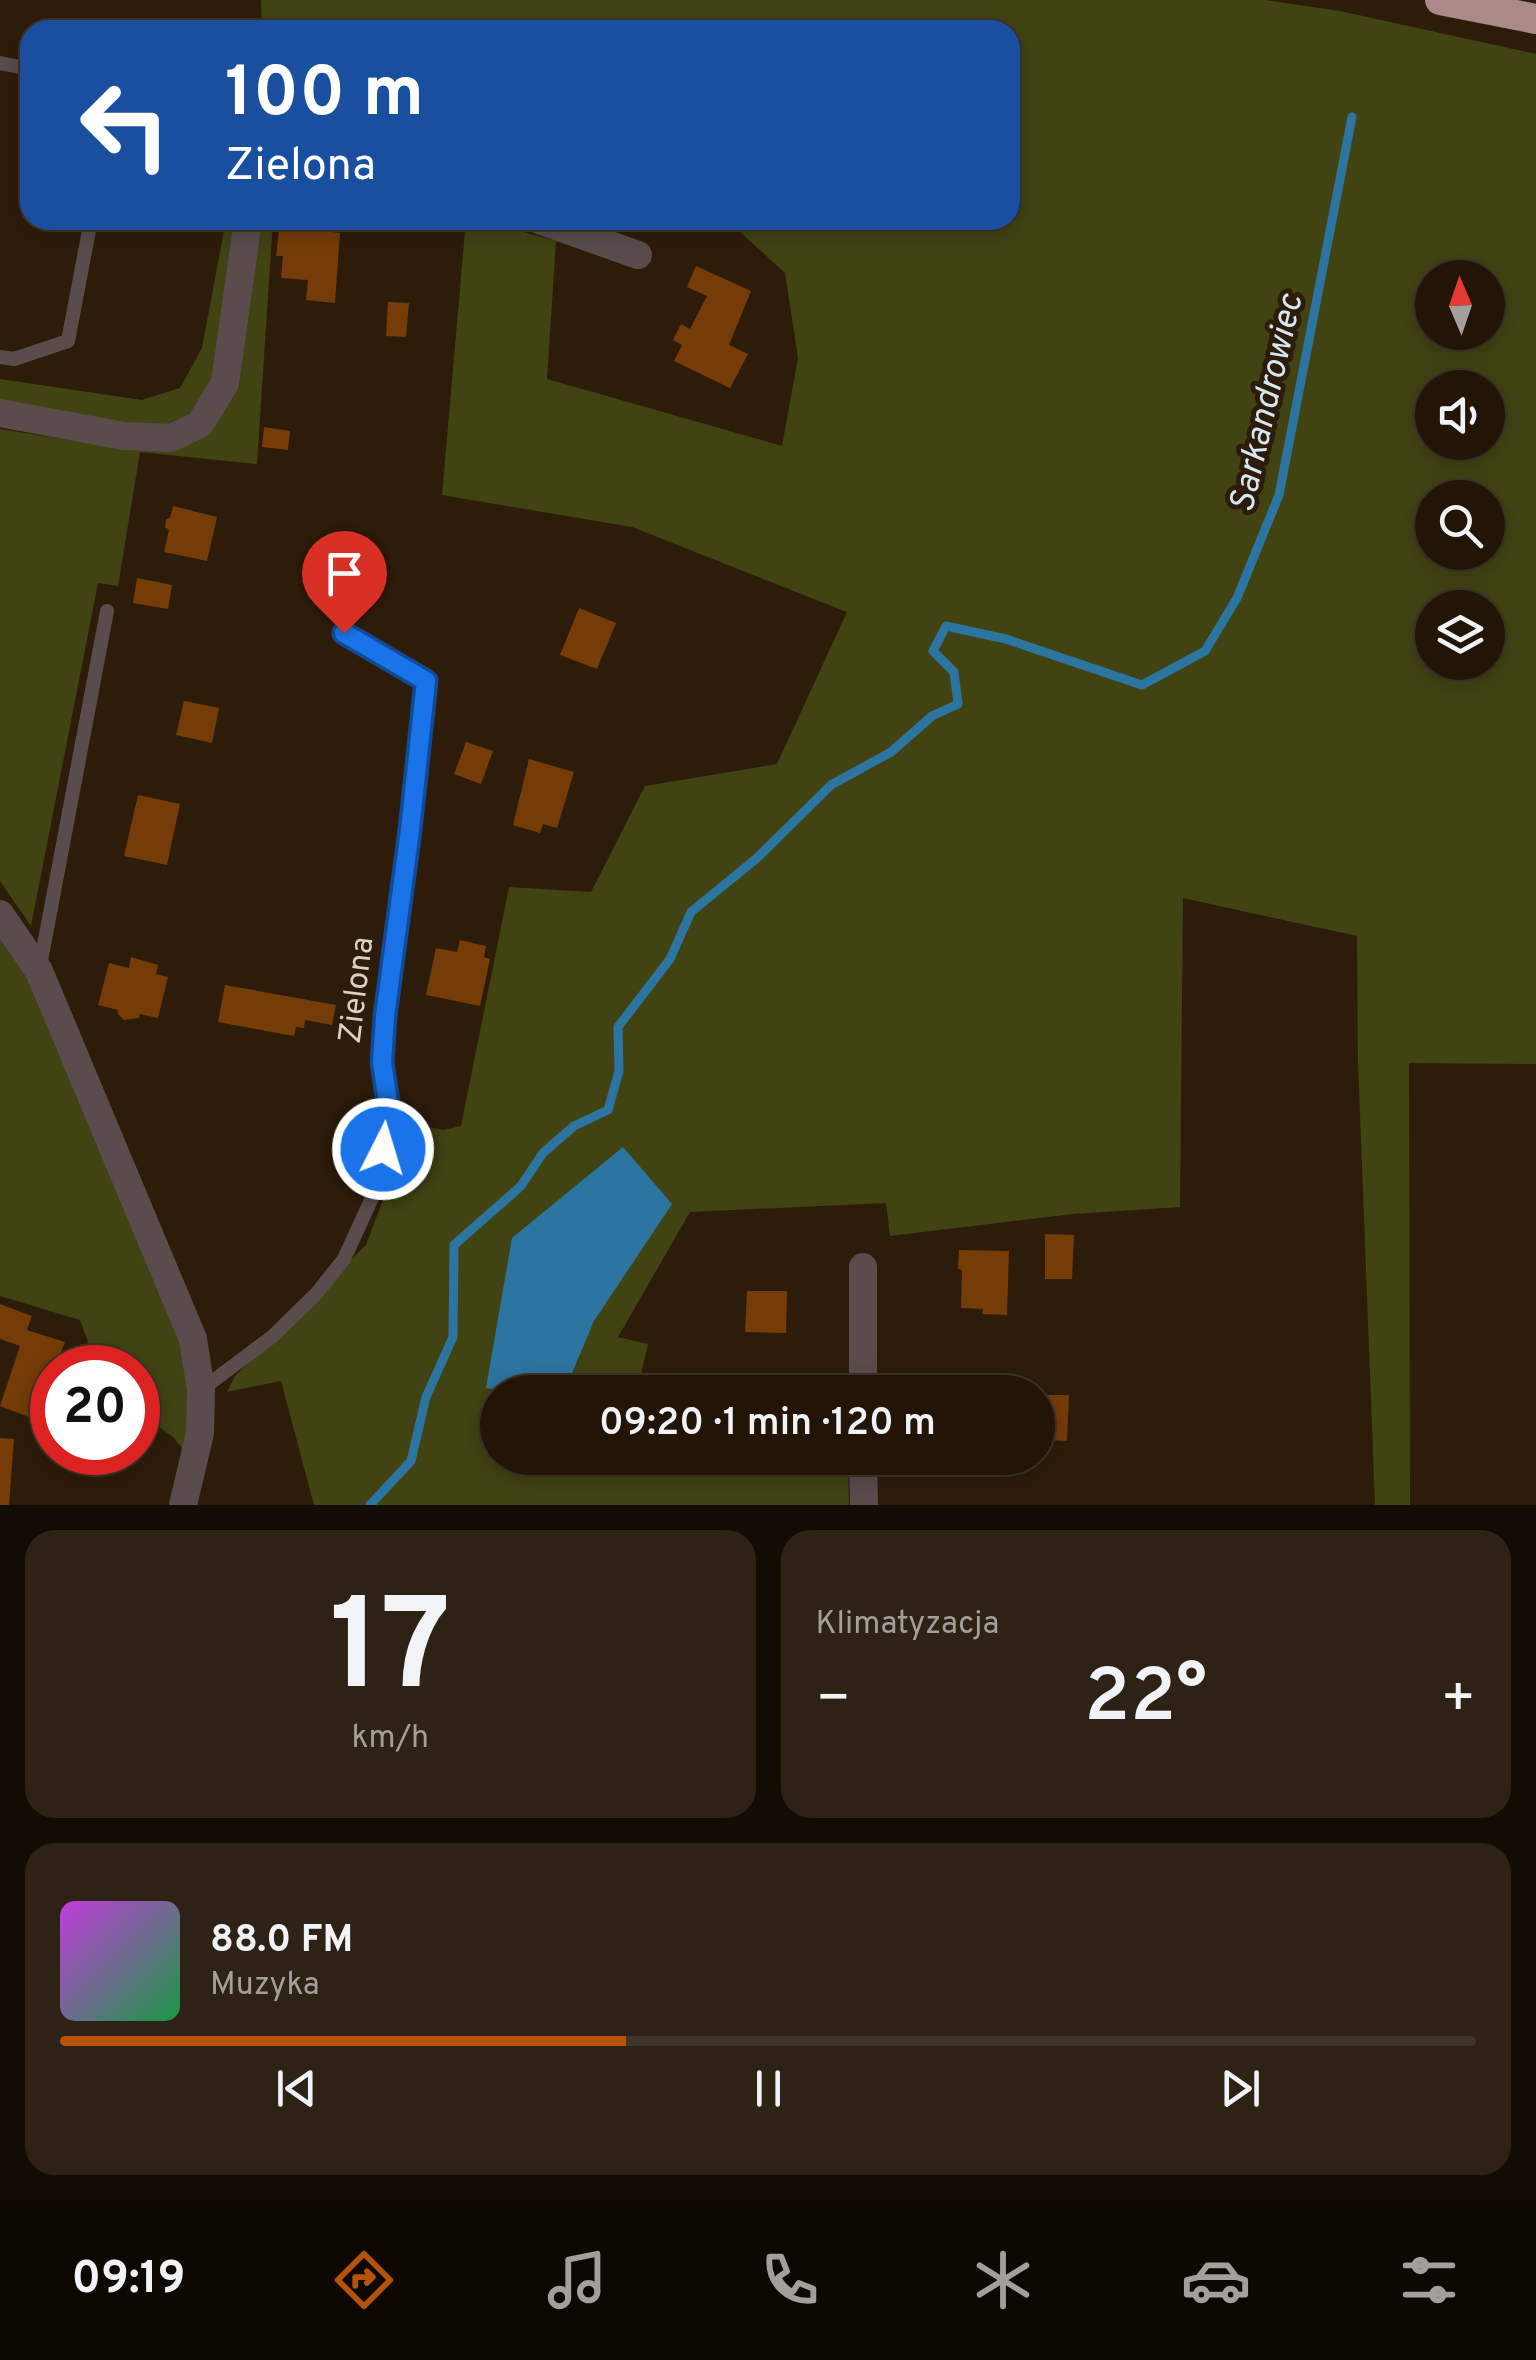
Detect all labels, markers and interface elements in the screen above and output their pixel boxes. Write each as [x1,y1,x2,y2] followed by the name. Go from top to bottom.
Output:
[225,52,424,141] text: 100 m
[60,60,190,190] icon: left
[225,139,376,196] text: Zielona
[1415,260,1505,350] north arrow
[1415,260,1505,680] map controls
[1221,289,1315,517] water label: Sarkandrowiec
[1415,370,1505,460] button: sound
[1415,480,1505,570] button: search
[302,531,387,634] pin
[317,546,372,601] icon: arrive
[1415,590,1505,680] button: layers
[332,935,384,1046] street label: Zielona
[331,1097,435,1201] position arrow
[30,1345,160,1475] speed limit sign: 20
[599,1400,936,1449] text: 09:20 · 1 min · 120 m
[330,1571,451,1736] text: 17
[816,1605,999,1645] text: Klimatyzacja
[1084,1653,1207,1748] text: 22°
[816,1666,851,1736] text: −
[1441,1666,1476,1736] text: +
[351,1719,429,1759] text: km/h
[210,1917,353,1966] text: 88.0 FM
[210,1966,320,2006] text: Muzyka
[269,2061,324,2116] icon: previous
[741,2061,796,2116] icon: pause
[1213,2061,1268,2116] icon: next
[329,2245,399,2315] icon: directions
[542,2245,612,2315] icon: music
[755,2245,825,2315] icon: phone
[968,2245,1038,2315] icon: climate
[1181,2245,1251,2315] icon: car
[1394,2245,1464,2315] icon: filters
[72,2252,185,2309] text: 09:19

